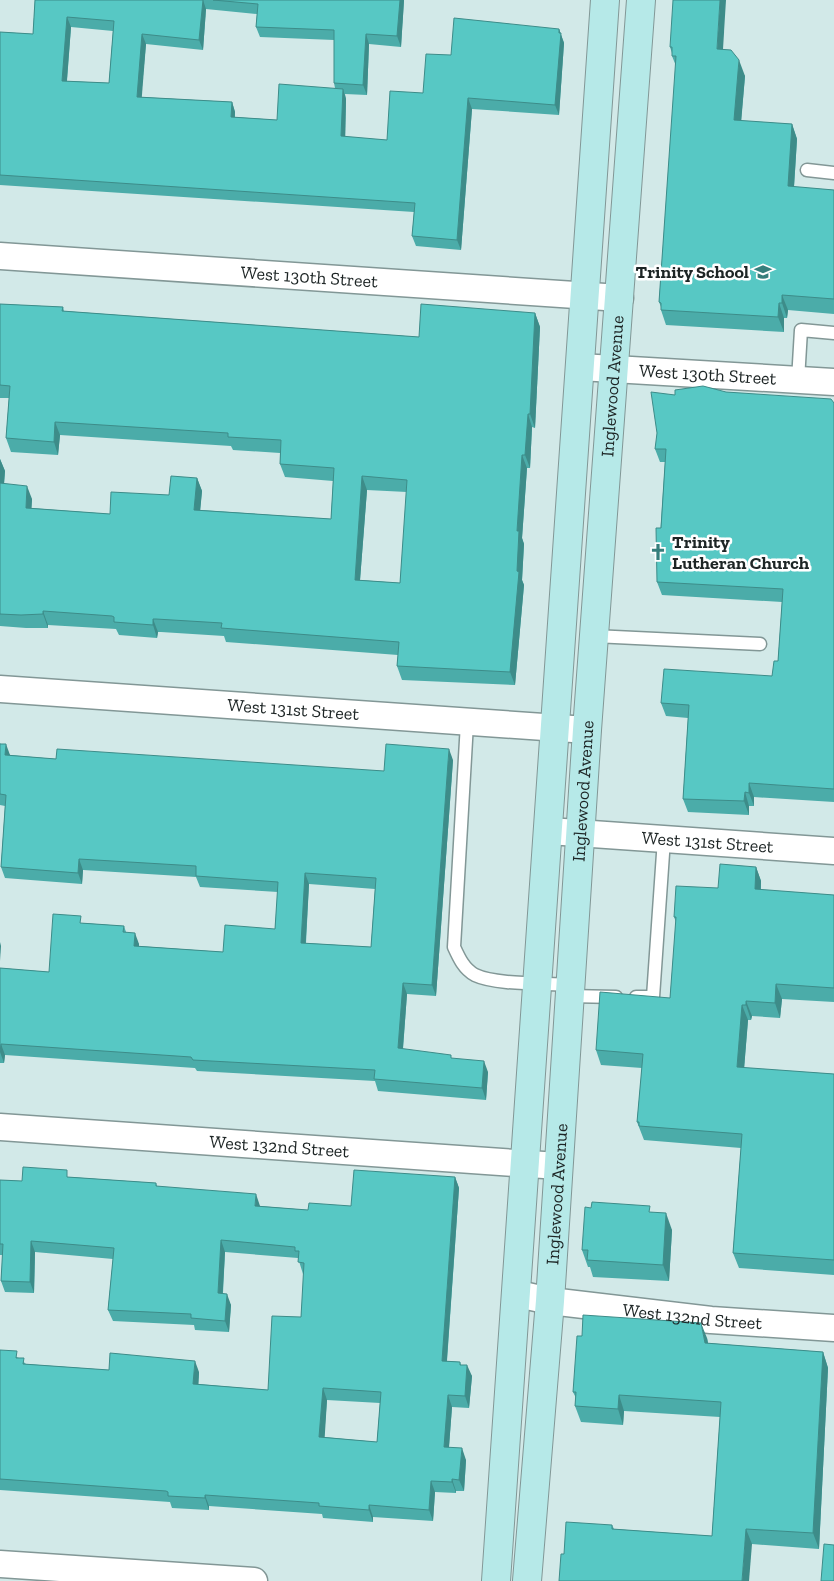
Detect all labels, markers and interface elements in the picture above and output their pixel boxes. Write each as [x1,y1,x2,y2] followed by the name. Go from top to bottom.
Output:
[240,261,379,293] street label: West 130th Street
[635,261,749,283] place label: Trinity School
[753,262,773,282] school or university icon: Trinity School
[596,315,629,458] street label: Inglewood Avenue
[639,360,777,390] street label: West 130th Street
[672,531,810,574] place label: Trinity Lutheran Church
[648,542,668,562] church icon: Trinity Lutheran Church
[227,694,360,725] street label: West 131st Street
[567,720,599,862] street label: Inglewood Avenue
[641,827,775,858] street label: West 131st Street
[541,1123,572,1266] street label: Inglewood Avenue
[209,1131,350,1162] street label: West 132nd Street
[621,1299,763,1334] street label: West 132nd Street

